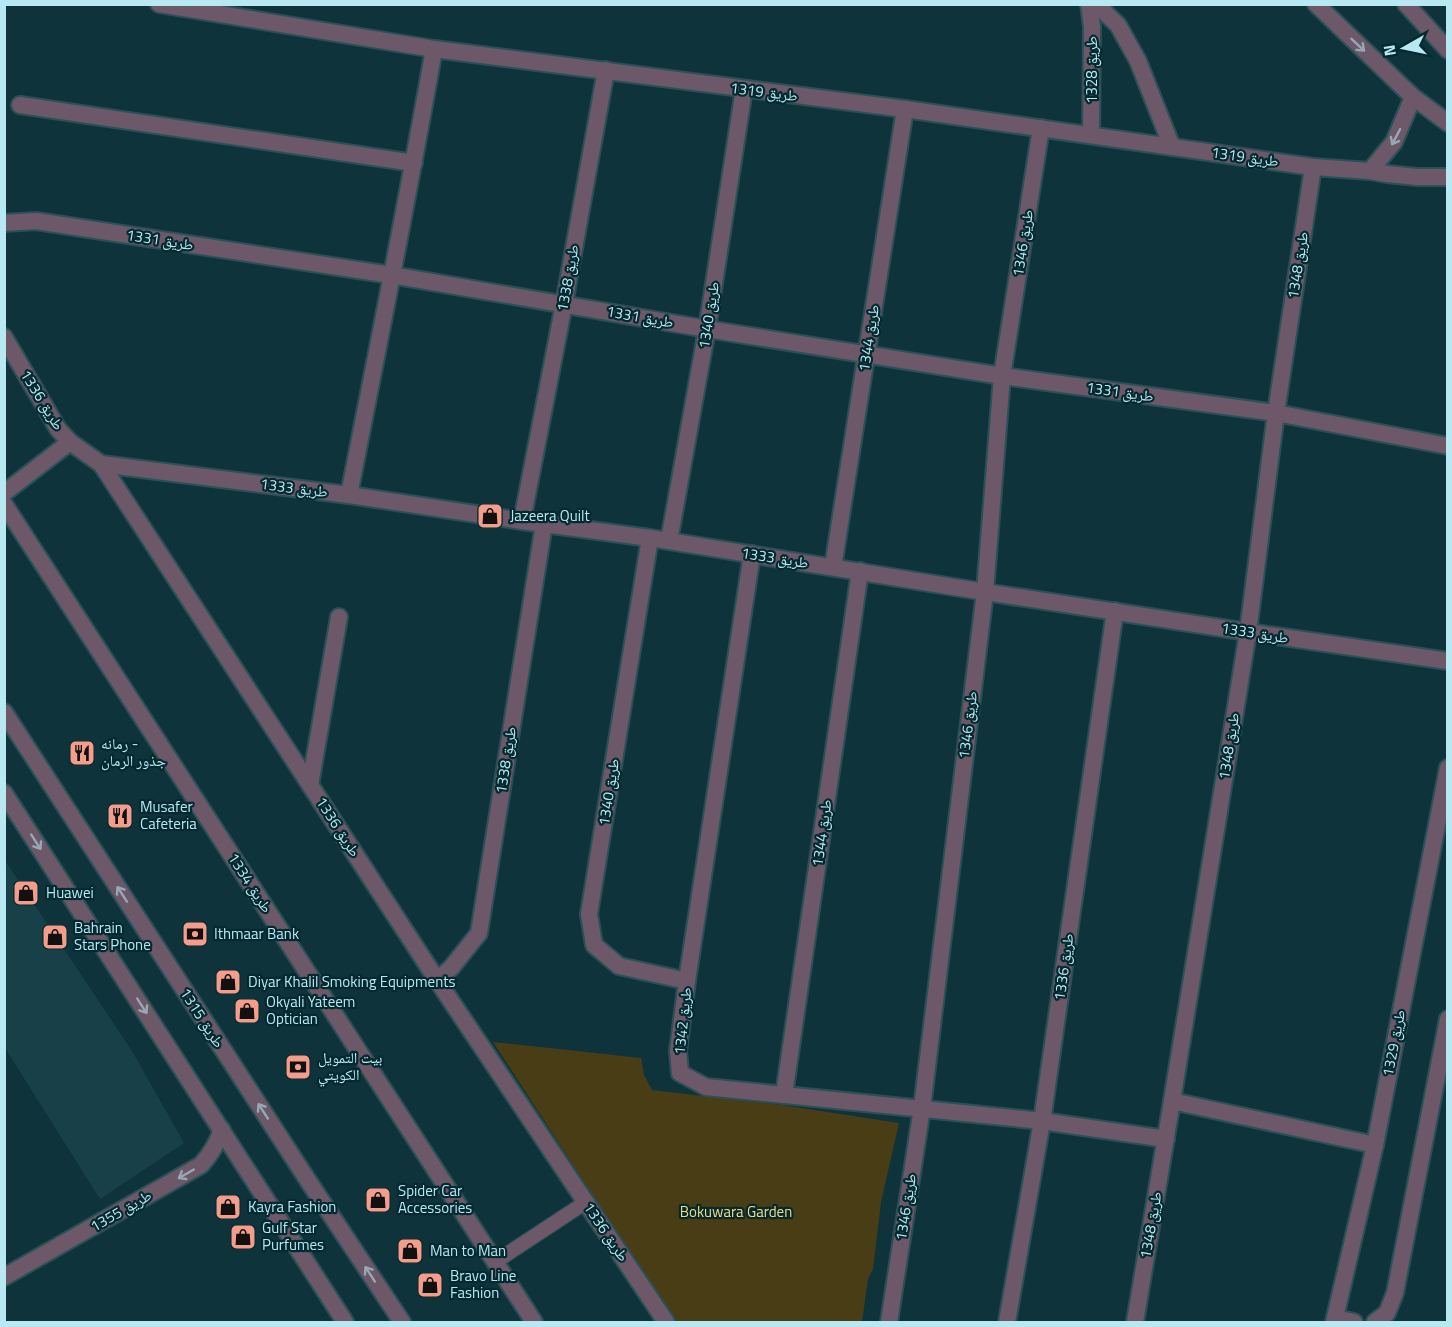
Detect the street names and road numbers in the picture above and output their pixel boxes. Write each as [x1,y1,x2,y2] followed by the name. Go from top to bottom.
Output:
[1080,36,1103,104] street label: طريق 1328
[729,76,799,107] street label: طريق 1319
[1210,140,1280,173] street label: طريق 1319
[1006,208,1039,278] street label: طريق 1346
[125,223,195,256] street label: طريق 1331
[1281,230,1314,300] street label: طريق 1348
[550,243,585,313] street label: طريق 1338
[692,280,725,350] street label: طريق 1340
[605,299,675,334] street label: طريق 1331
[852,303,885,373] street label: طريق 1344
[15,365,70,435] street label: طريق 1336
[1085,375,1155,408] street label: طريق 1331
[259,472,329,503] street label: طريق 1333
[740,541,810,574] street label: طريق 1333
[1220,616,1290,649] street label: طريق 1333
[952,690,983,760] street label: طريق 1346
[1212,711,1245,781] street label: طريق 1348
[489,725,522,795] street label: طريق 1338
[592,757,625,827] street label: طريق 1340
[310,792,367,861] street label: طريق 1336
[805,798,838,868] street label: طريق 1344
[222,848,279,917] street label: طريق 1334
[1047,932,1080,1002] street label: طريق 1336
[174,983,231,1052] street label: طريق 1315
[668,986,697,1056] street label: طريق 1342
[1376,1007,1411,1078] street label: طريق 1329
[889,1172,922,1242] street label: طريق 1346
[86,1184,156,1237] street label: طريق 1355
[1133,1190,1168,1260] street label: طريق 1348
[578,1197,635,1266] street label: طريق 1336

